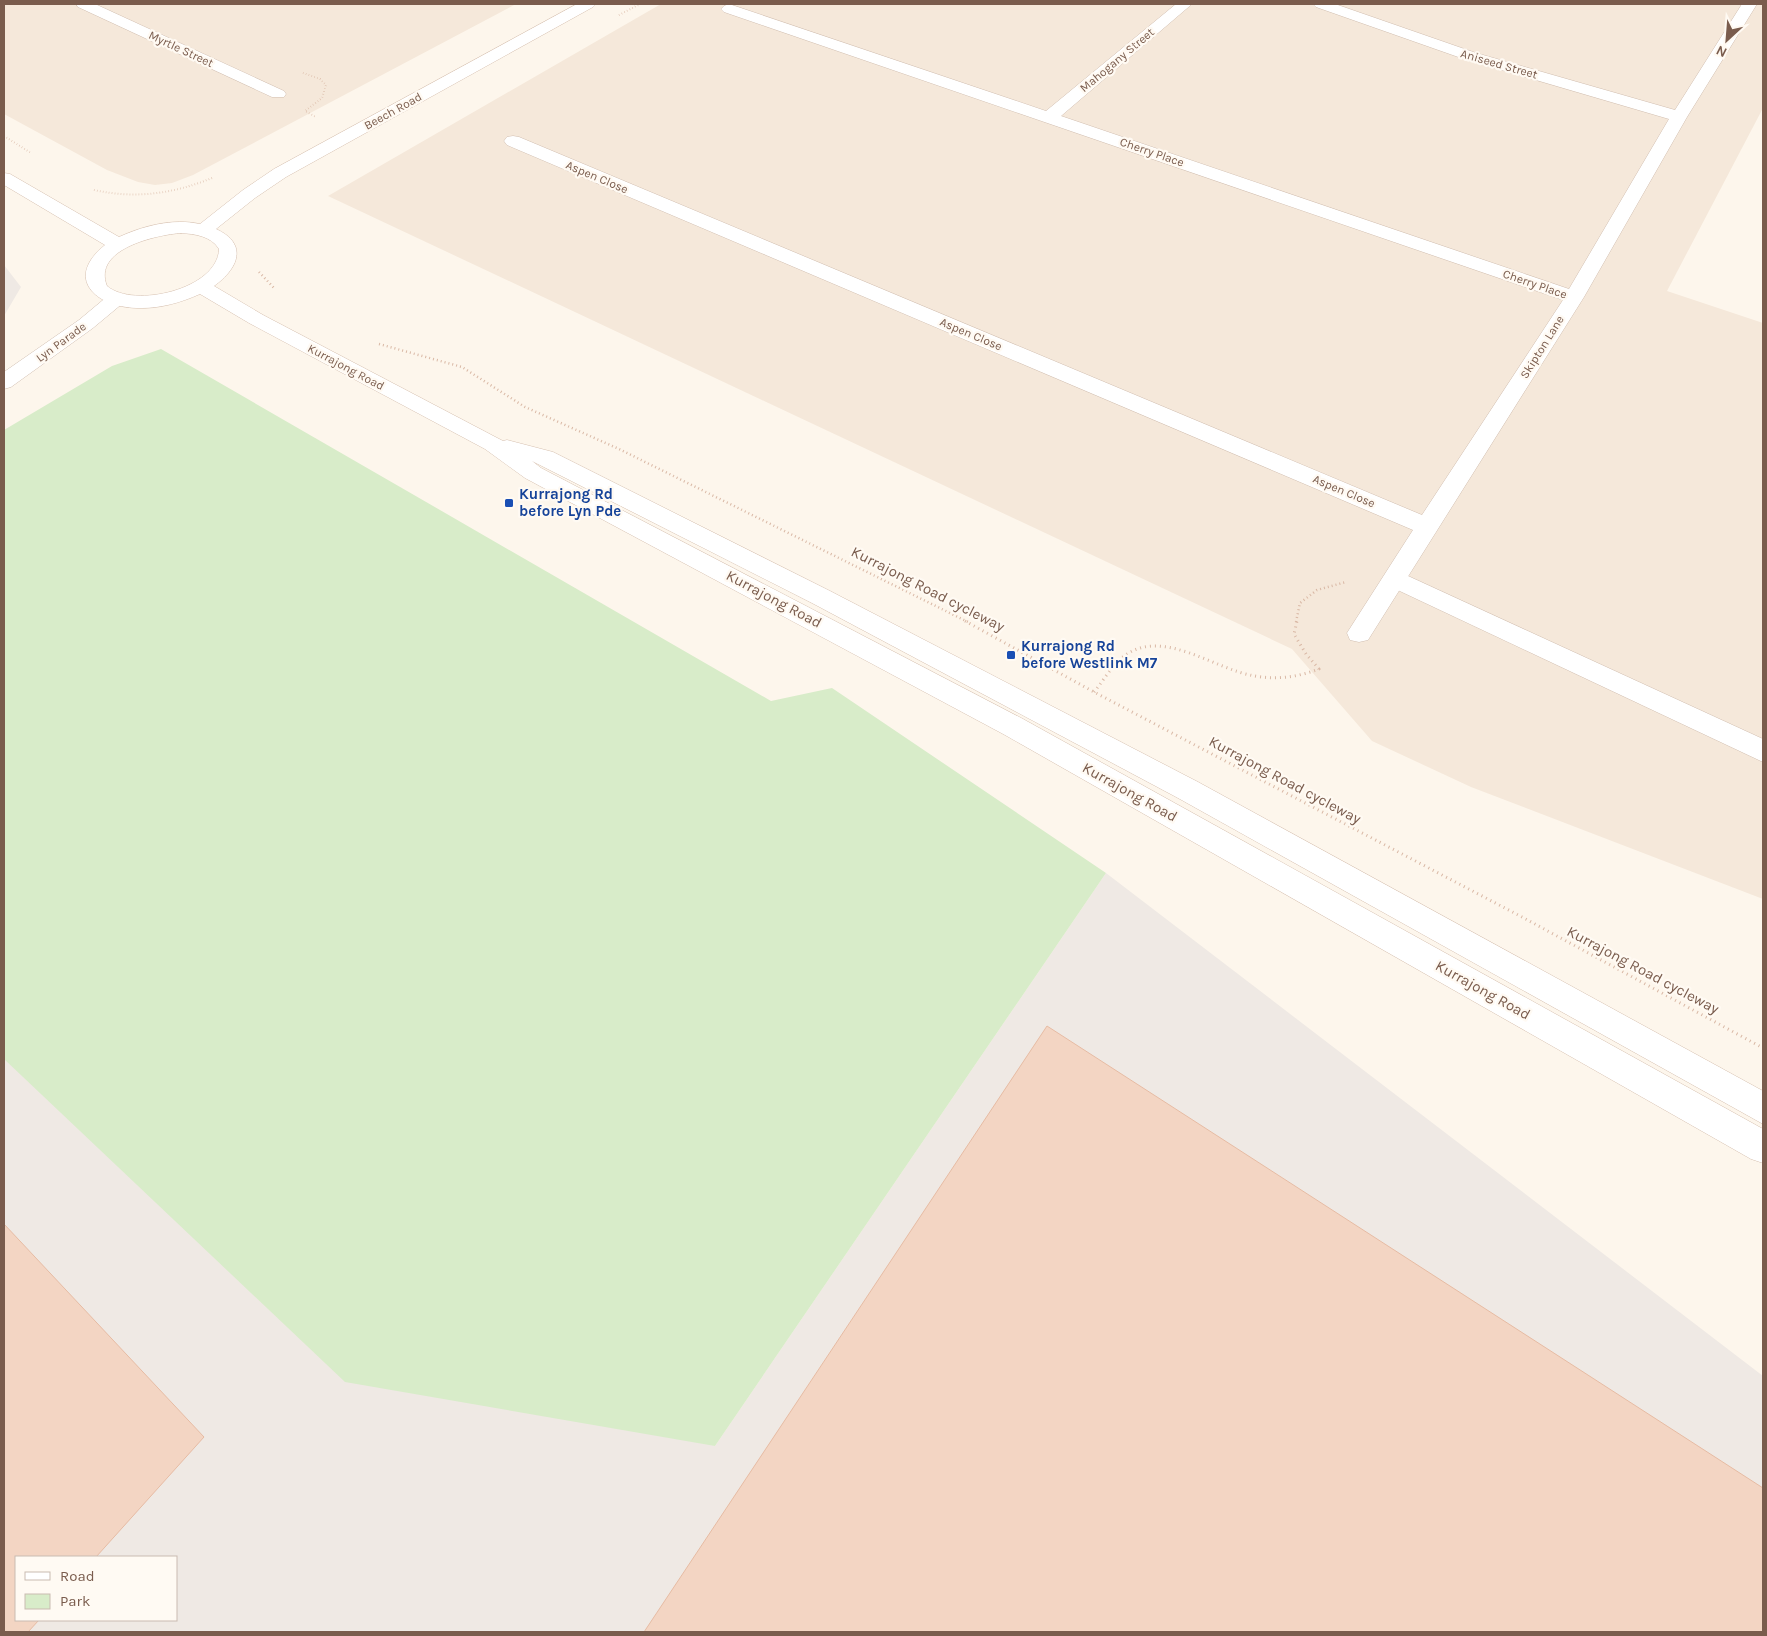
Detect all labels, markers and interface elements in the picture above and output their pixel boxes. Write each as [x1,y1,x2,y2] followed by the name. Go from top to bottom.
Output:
[1702,15,1752,65] north arrow
[1077,25,1157,95] street label: Mahogany Street
[146,28,216,70] street label: Myrtle Street
[1713,41,1730,61] text: N
[1459,46,1539,82] street label: Aniseed Street
[362,89,424,133] street label: Beech Road
[1118,135,1186,169] street label: Cherry Place
[564,158,630,196] street label: Aspen Close
[1501,267,1569,301] street label: Cherry Place
[1517,313,1567,381] street label: Skipton Lane
[938,315,1004,353] street label: Aspen Close
[33,319,89,365] street label: Lyn Parade
[305,341,387,393] street label: Kurrajong Road
[1311,472,1377,510] street label: Aspen Close
[519,485,621,520] place label: Kurrajong Rd before Lyn Pde
[503,497,515,509] marker: Kurrajong Rd before Lyn Pde
[848,542,1008,636] street label: Kurrajong Road cycleway
[723,566,825,632] street label: Kurrajong Road
[1021,637,1158,672] place label: Kurrajong Rd before Westlink M7
[1005,649,1017,661] marker: Kurrajong Rd before Westlink M7
[1206,732,1364,828] street label: Kurrajong Road cycleway
[1079,758,1181,826] street label: Kurrajong Road
[1564,922,1722,1018] street label: Kurrajong Road cycleway
[1432,956,1534,1024] street label: Kurrajong Road
[15,1556,178,1621] legend
[60,1567,95,1585] text: Road
[60,1592,90,1610] text: Park

